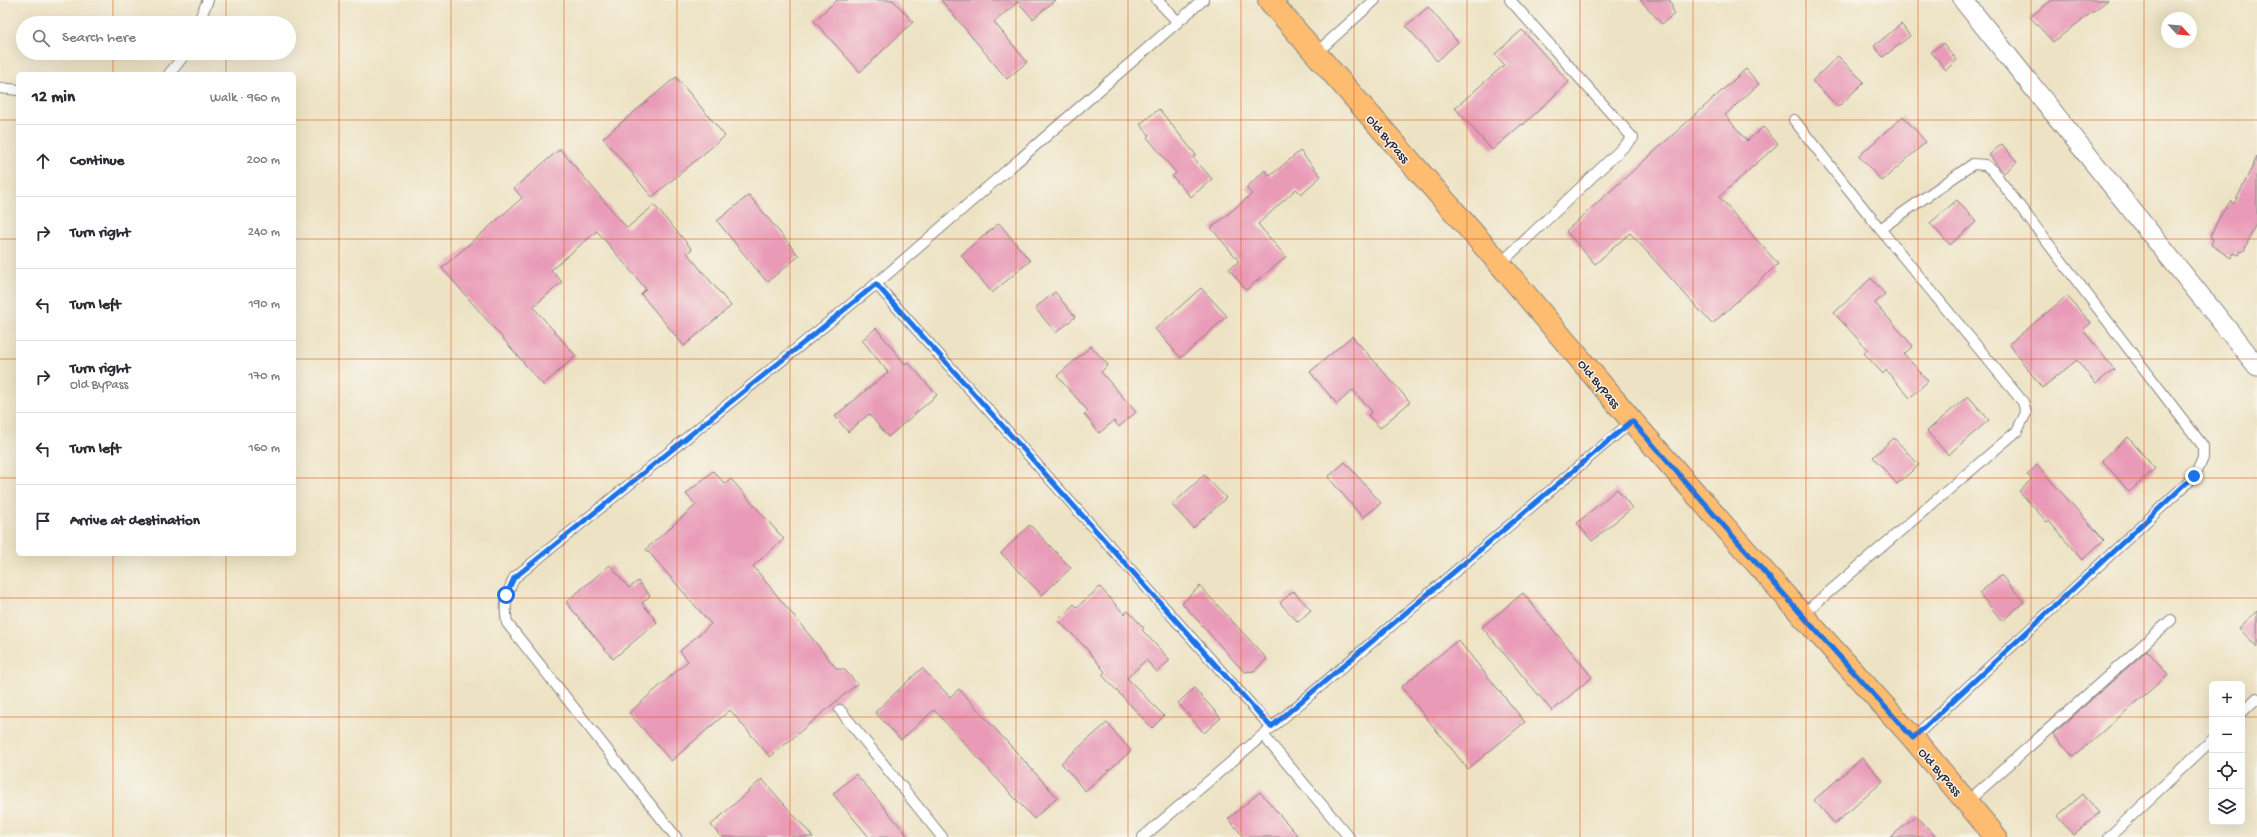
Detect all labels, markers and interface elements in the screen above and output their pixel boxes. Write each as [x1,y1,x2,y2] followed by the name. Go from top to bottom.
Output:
[2161,12,2197,48] north arrow
[16,16,296,60] search box
[30,27,52,49] icon: search
[62,29,136,47] text: Search here
[32,88,75,108] text: 12 min
[210,91,280,106] text: Walk · 960 m
[1362,113,1413,168] street label: Old ByPass
[32,150,54,172] icon: ahead
[70,152,124,170] text: Continue
[247,153,280,168] text: 200 m
[32,222,54,244] icon: right
[70,224,130,242] text: Turn right
[248,225,280,240] text: 240 m
[32,294,54,316] icon: left
[70,296,121,314] text: Turn left
[249,297,280,312] text: 190 m
[1574,357,1623,413] street label: Old ByPass
[70,360,130,378] text: Turn right
[32,366,54,388] icon: right
[248,369,280,384] text: 170 m
[70,378,128,393] text: Old ByPass
[32,438,54,460] icon: left
[70,440,121,458] text: Turn left
[248,441,280,456] text: 160 m
[2185,467,2203,485] route end
[32,510,54,532] icon: arrive
[70,512,200,530] text: Arrive at destination
[497,586,515,604] route start
[2209,681,2245,825] map controls
[2209,681,2245,717] button: +
[2209,717,2245,753] button: −
[1914,746,1965,801] street label: Old ByPass
[2209,753,2245,789] button: locate
[2209,789,2245,825] button: layers

